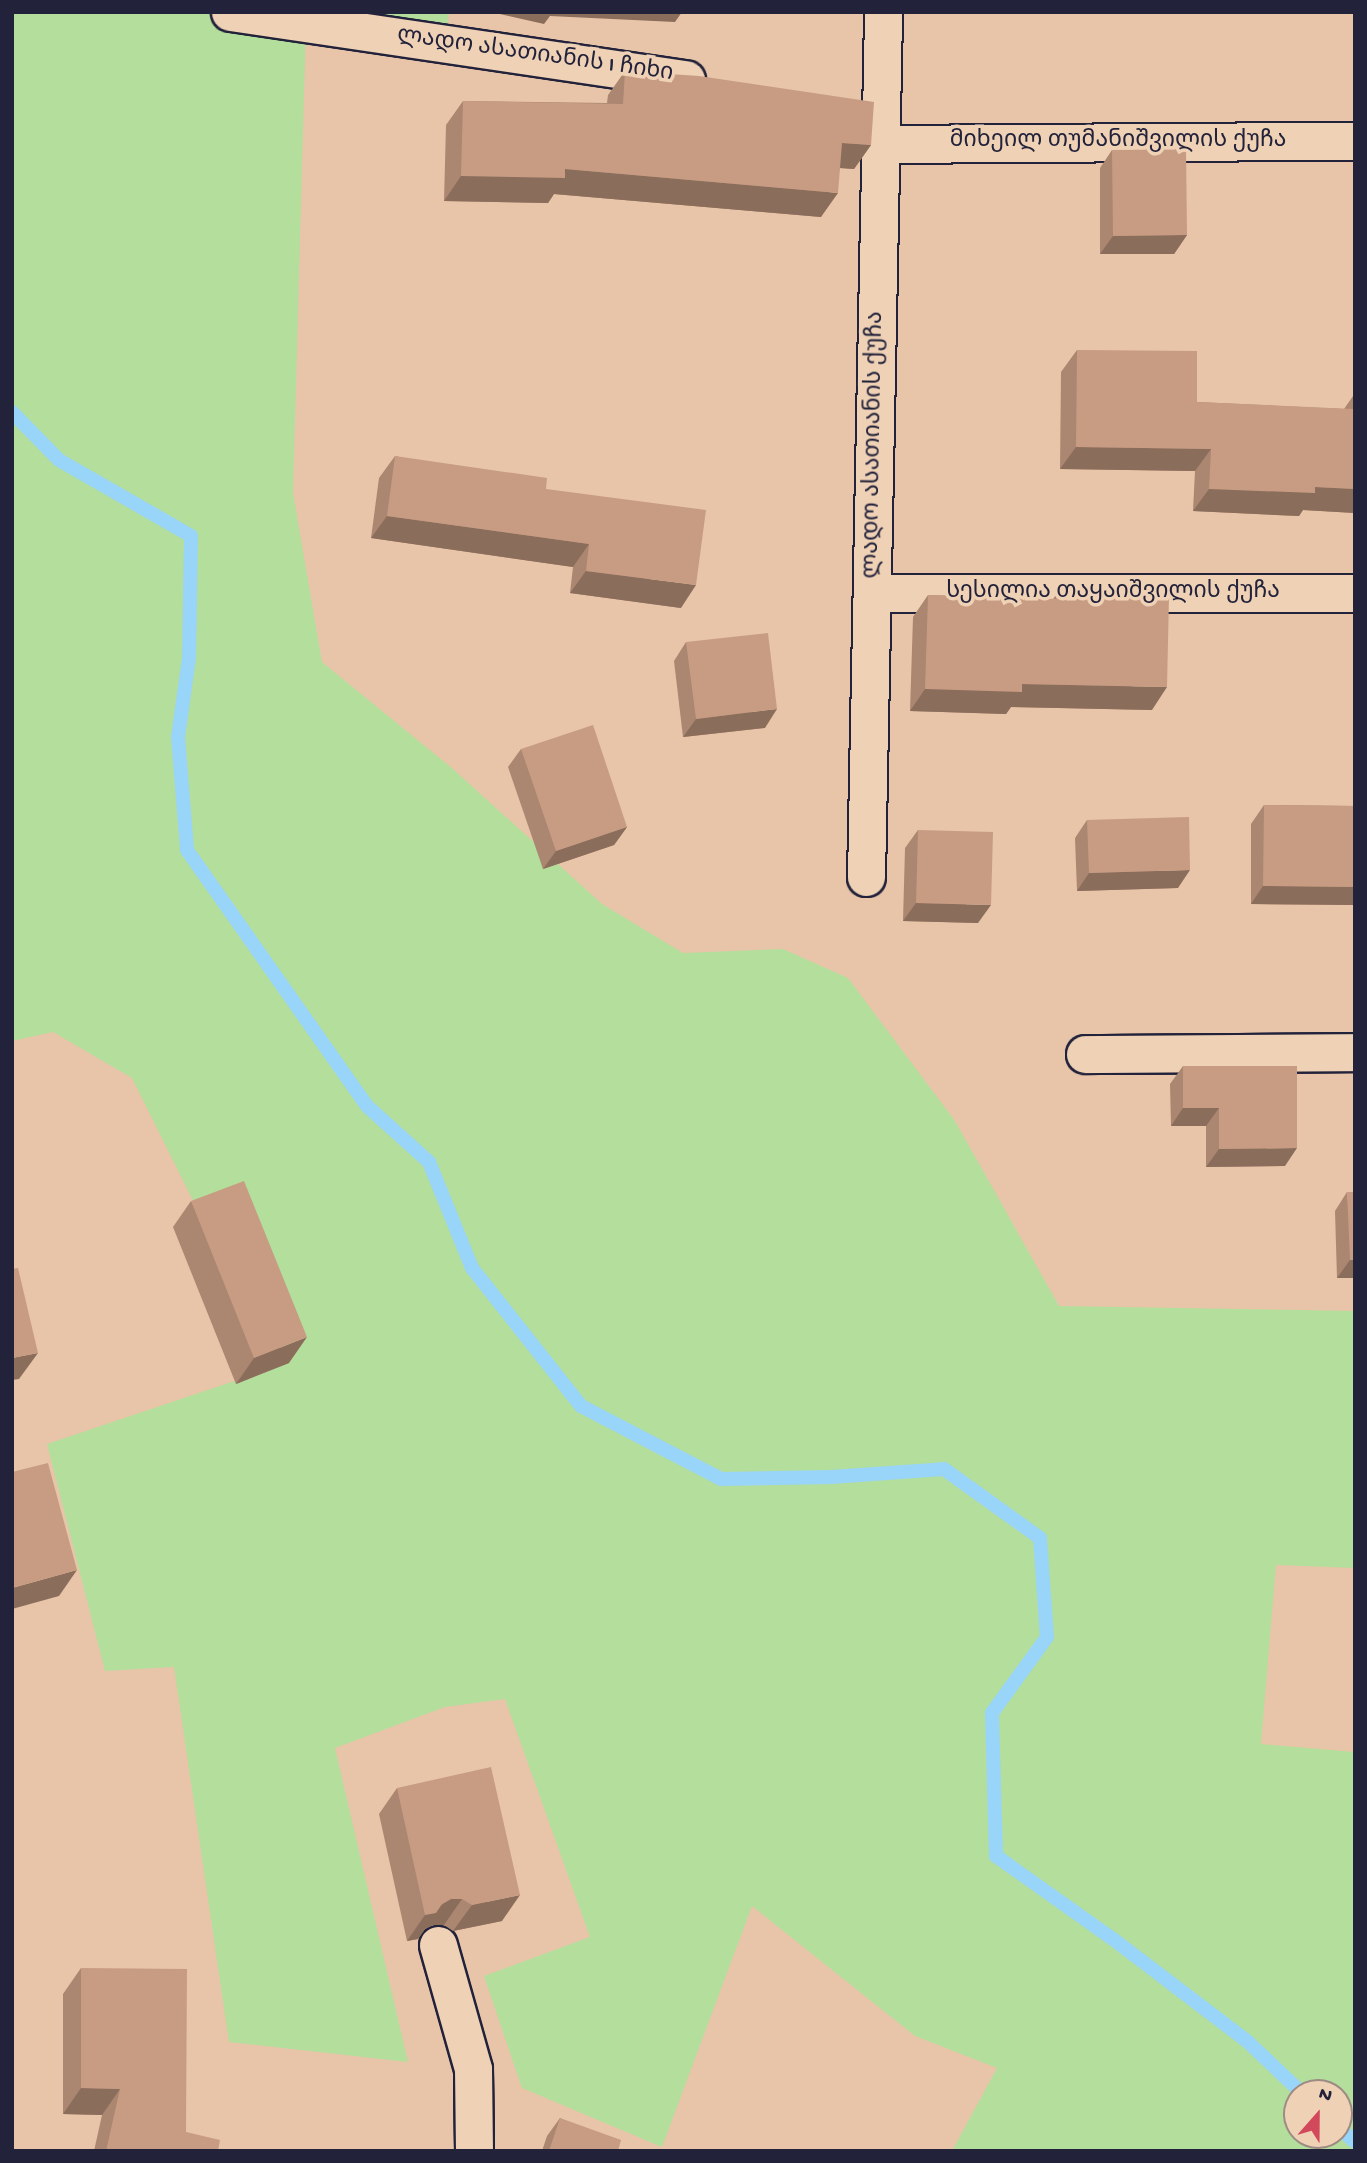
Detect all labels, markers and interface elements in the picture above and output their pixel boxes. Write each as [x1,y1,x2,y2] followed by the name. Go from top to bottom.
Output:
[395,23,675,89] street label: ლადო ასათიანის I ჩიხი
[950,128,1286,156] street label: მიხეილ თუმანიშვილის ქუჩა
[859,311,891,579] street label: ლადო ასათიანის ქუჩა
[946,579,1280,607] street label: სესილია თაყაიშვილის ქუჩა
[1283,2079,1353,2149] north arrow
[1315,2083,1335,2109] text: N

